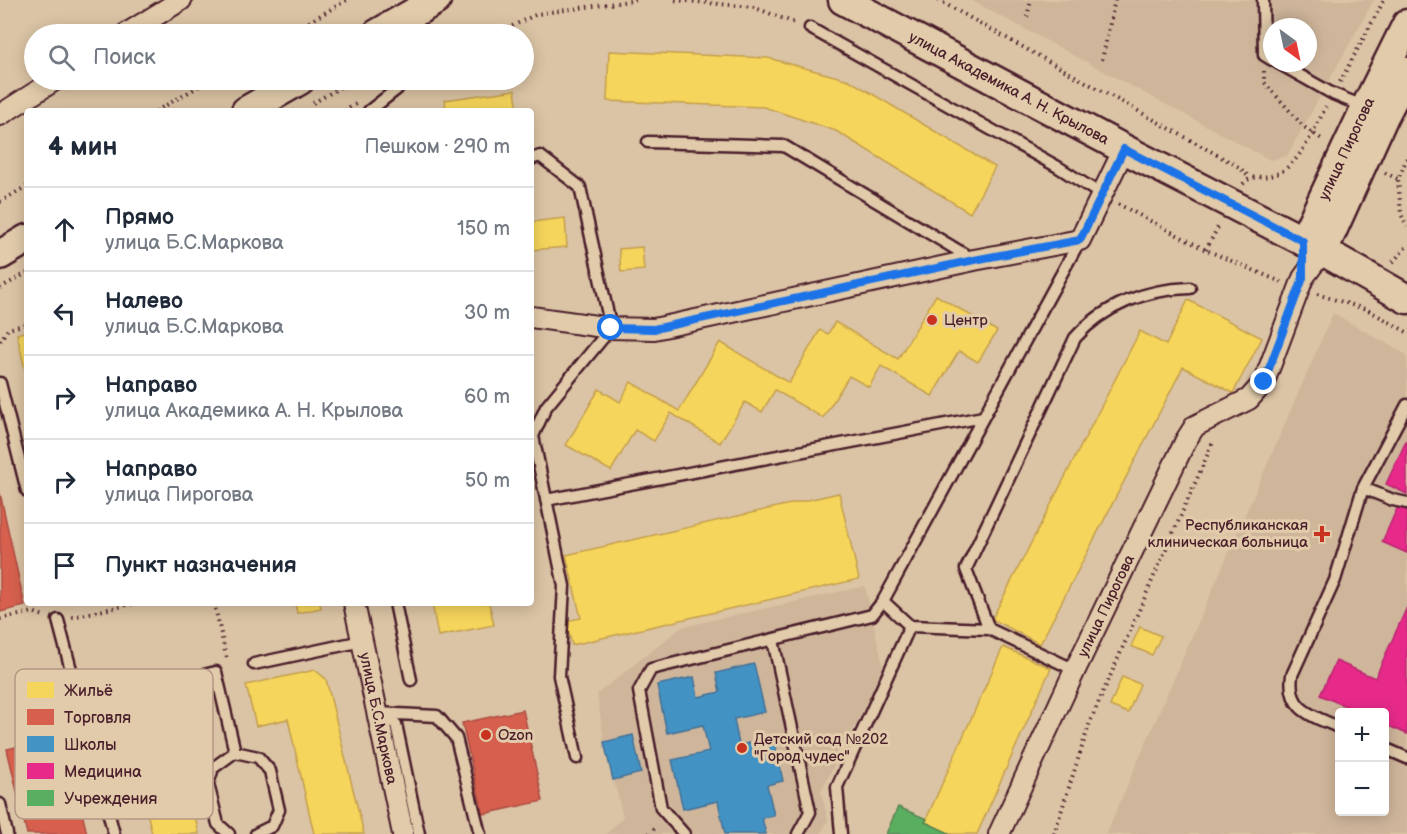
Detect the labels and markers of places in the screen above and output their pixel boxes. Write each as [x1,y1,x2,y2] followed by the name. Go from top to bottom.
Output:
[944,311,988,330] place label: Центр
[925,313,939,327] marker: Центр
[1147,516,1308,552] place label: Республиканская клиническая больница
[1313,525,1331,543] marker: Республиканская клиническая больница
[498,726,533,745] place label: Ozon
[479,728,493,742] marker: Ozon
[754,730,888,766] place label: Детский сад №202 "Город чудес"
[735,741,749,755] marker: Детский сад №202 "Город чудес"

